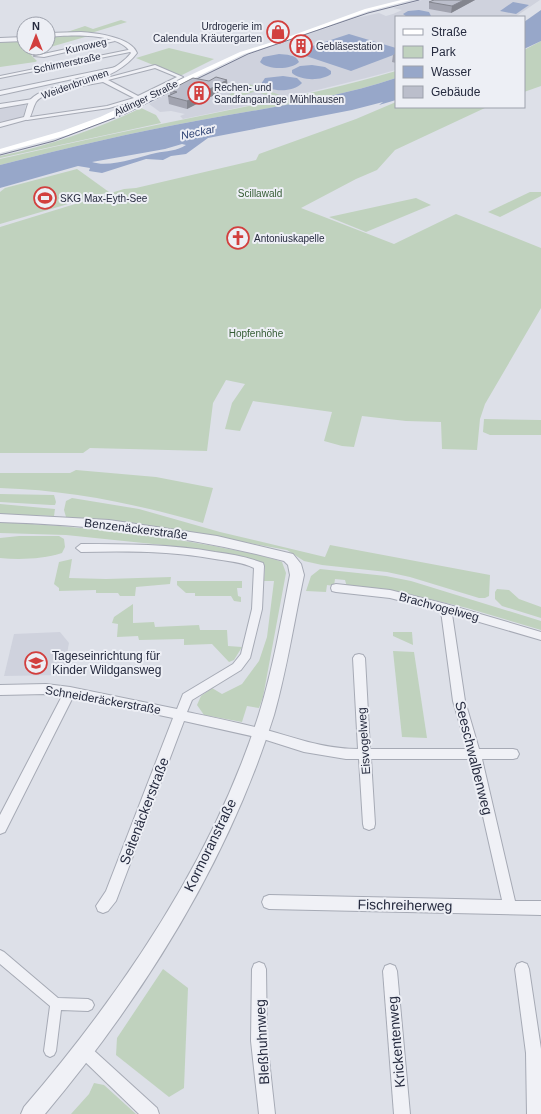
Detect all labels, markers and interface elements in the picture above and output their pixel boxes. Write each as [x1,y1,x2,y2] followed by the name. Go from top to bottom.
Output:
[16,16,56,56] north arrow
[395,16,525,108] legend
[265,19,291,45] shop icon: Urdrogerie im Calendula Kräutergarten
[32,20,40,32] text: N
[153,21,262,44] place label: Urdrogerie im Calendula Kräutergarten
[431,25,467,39] text: Straße
[288,33,314,59] building icon: Gebläsestation
[64,36,108,56] street label: Kunoweg
[316,41,383,52] place label: Gebläsestation
[431,45,457,59] text: Park
[32,50,102,75] street label: Schirmerstraße
[431,65,471,79] text: Wasser
[40,67,110,101] street label: Weidenbrunnen
[112,78,180,118] street label: Aldinger Straße
[186,80,212,106] building icon: Rechen- und Sandfanganlage Mühlhausen
[214,82,344,105] place label: Rechen- und Sandfanganlage Mühlhausen
[431,85,481,99] text: Gebäude
[180,122,218,141] water label: Neckar
[32,185,58,211] sports icon: SKG Max-Eyth-See
[238,188,282,199] park label: Scillawald
[60,193,148,204] place label: SKG Max-Eyth-See
[225,225,251,251] church icon: Antoniuskapelle
[254,233,325,244] place label: Antoniuskapelle
[229,328,284,339] park label: Hopfenhöhe
[84,516,189,542] street label: Benzenäckerstraße
[398,590,480,624] street label: Brachvogelweg
[52,649,161,677] place label: Tageseinrichtung für Kinder Wildgansweg
[23,650,49,676] school or university icon: Tageseinrichtung für Kinder Wildgansweg
[44,683,162,717] street label: Schneideräckerstraße
[452,699,496,817] street label: Seeschwalbenweg
[355,707,373,775] street label: Eisvogelweg
[116,755,172,867] street label: Seitenäckerstraße
[181,796,239,894] street label: Kormoranstraße
[357,896,453,914] street label: Fischreiherweg
[384,996,408,1088] street label: Krickentenweg
[252,999,272,1085] street label: Bleßhuhnweg

